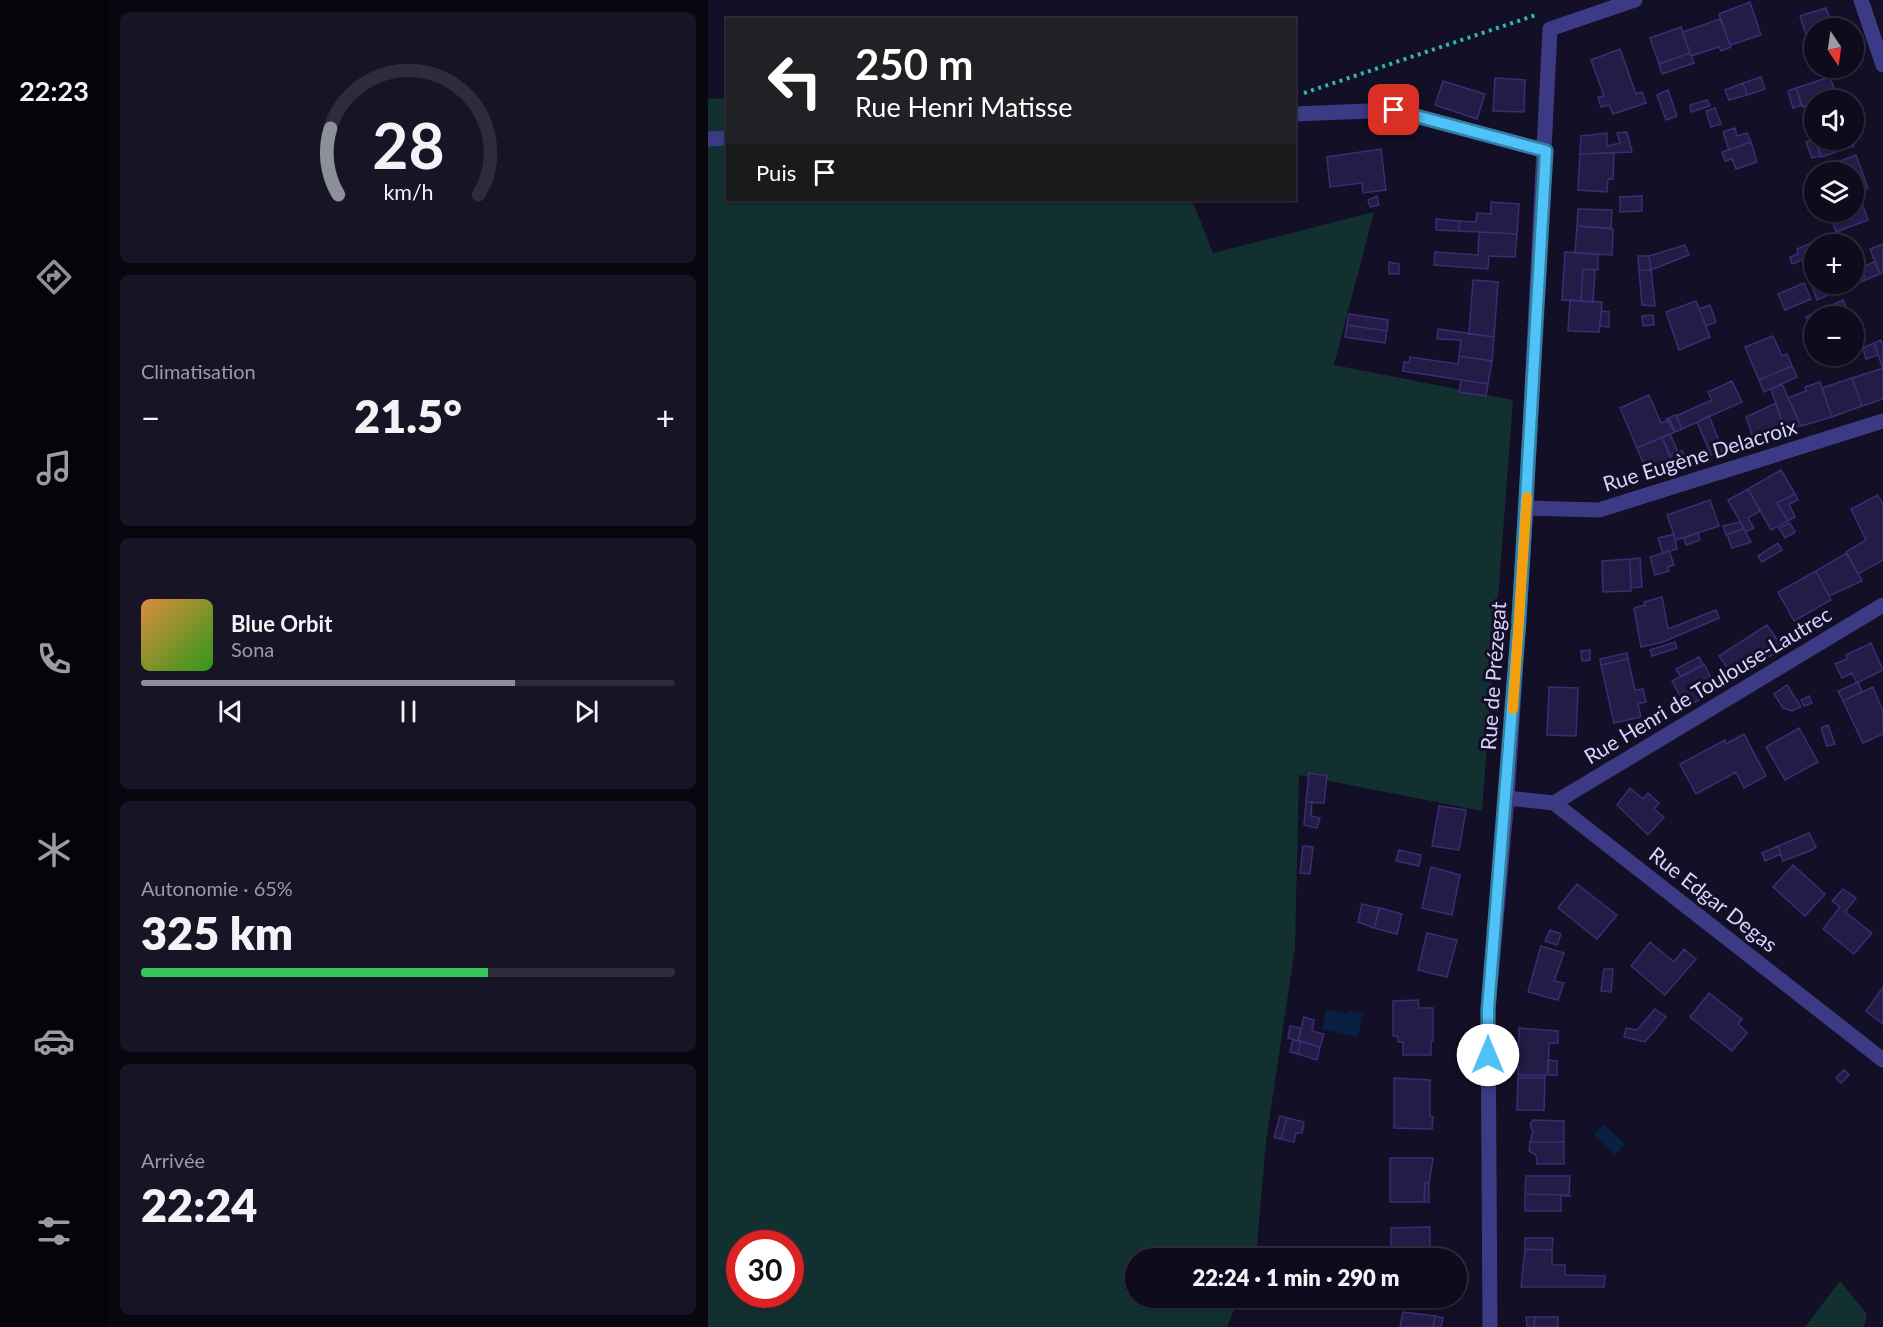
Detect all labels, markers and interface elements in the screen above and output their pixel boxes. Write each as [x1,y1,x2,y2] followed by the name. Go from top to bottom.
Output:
[1804,18,1864,78] north arrow
[1804,18,1864,366] map controls
[855,39,973,89] text: 250 m
[756,42,834,120] icon: left
[19,74,89,107] text: 22:23
[1368,84,1419,135] pin
[855,90,1073,123] text: Rue Henri Matisse
[1804,90,1864,150] button: sound
[1377,93,1410,126] icon: arrive
[372,107,444,182] text: 28
[808,156,841,189] icon: arrive
[756,159,796,186] text: Puis
[1804,162,1864,222] button: layers
[383,179,433,205] text: km/h
[1804,234,1864,294] button: +
[33,256,75,298] icon: directions
[1804,306,1864,366] button: −
[141,359,256,383] text: Climatisation
[354,389,462,443] text: 21.5°
[141,397,160,437] text: −
[656,397,675,437] text: +
[1600,413,1800,496] street label: Rue Eugène Delacroix
[33,447,75,489] icon: music
[1475,600,1510,751] street label: Rue de Prézegat
[1579,601,1835,769] street label: Rue Henri de Toulouse-Lautrec
[231,610,332,637] text: Blue Orbit
[231,637,274,661] text: Sona
[33,638,75,680] icon: phone
[214,695,247,728] icon: previous
[392,695,425,728] icon: pause
[570,695,603,728] icon: next
[33,829,75,871] icon: climate
[1645,841,1783,957] street label: Rue Edgar Degas
[141,876,293,900] text: Autonomie · 65%
[141,906,293,960] text: 325 km
[33,1020,75,1062] icon: car
[1456,1023,1520,1087] position arrow
[141,1148,205,1172] text: Arrivée
[141,1178,257,1232] text: 22:24
[33,1210,75,1252] icon: filters
[726,1230,804,1308] speed limit sign: 30
[1193,1264,1399,1291] text: 22:24 · 1 min · 290 m

